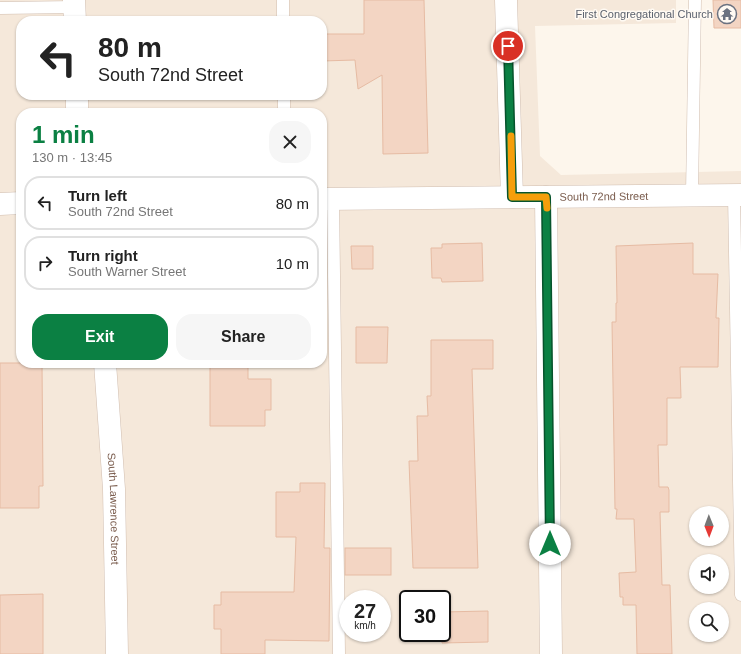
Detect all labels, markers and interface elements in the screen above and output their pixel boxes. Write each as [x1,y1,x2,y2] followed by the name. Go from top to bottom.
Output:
[716,3,738,25] temple icon: First Congregational Church
[575,8,713,20] place label: First Congregational Church
[491,29,525,63] pin
[32,32,84,84] icon: left
[98,32,162,63] text: 80 m
[497,35,519,57] icon: arrive
[98,65,243,85] text: South 72nd Street
[32,121,95,148] text: 1 min
[269,121,311,163] button: close
[32,150,112,165] text: 130 m · 13:45
[68,187,127,204] text: Turn left
[560,190,648,203] street label: South 72nd Street
[34,192,56,214] icon: left
[276,195,309,212] text: 80 m
[68,204,173,219] text: South 72nd Street
[68,247,138,264] text: Turn right
[34,252,56,274] icon: right
[276,255,309,272] text: 10 m
[68,264,186,279] text: South Warner Street
[32,314,168,360] button: Exit
[176,314,311,360] button: Share
[105,452,121,565] street label: South Lawrence Street
[689,506,729,546] north arrow
[689,506,729,642] map controls
[529,523,571,565] position arrow
[689,554,729,594] button: sound
[399,590,451,642] speed limit sign: 30
[354,600,376,622] text: 27
[689,602,729,642] button: search
[354,620,376,631] text: km/h

